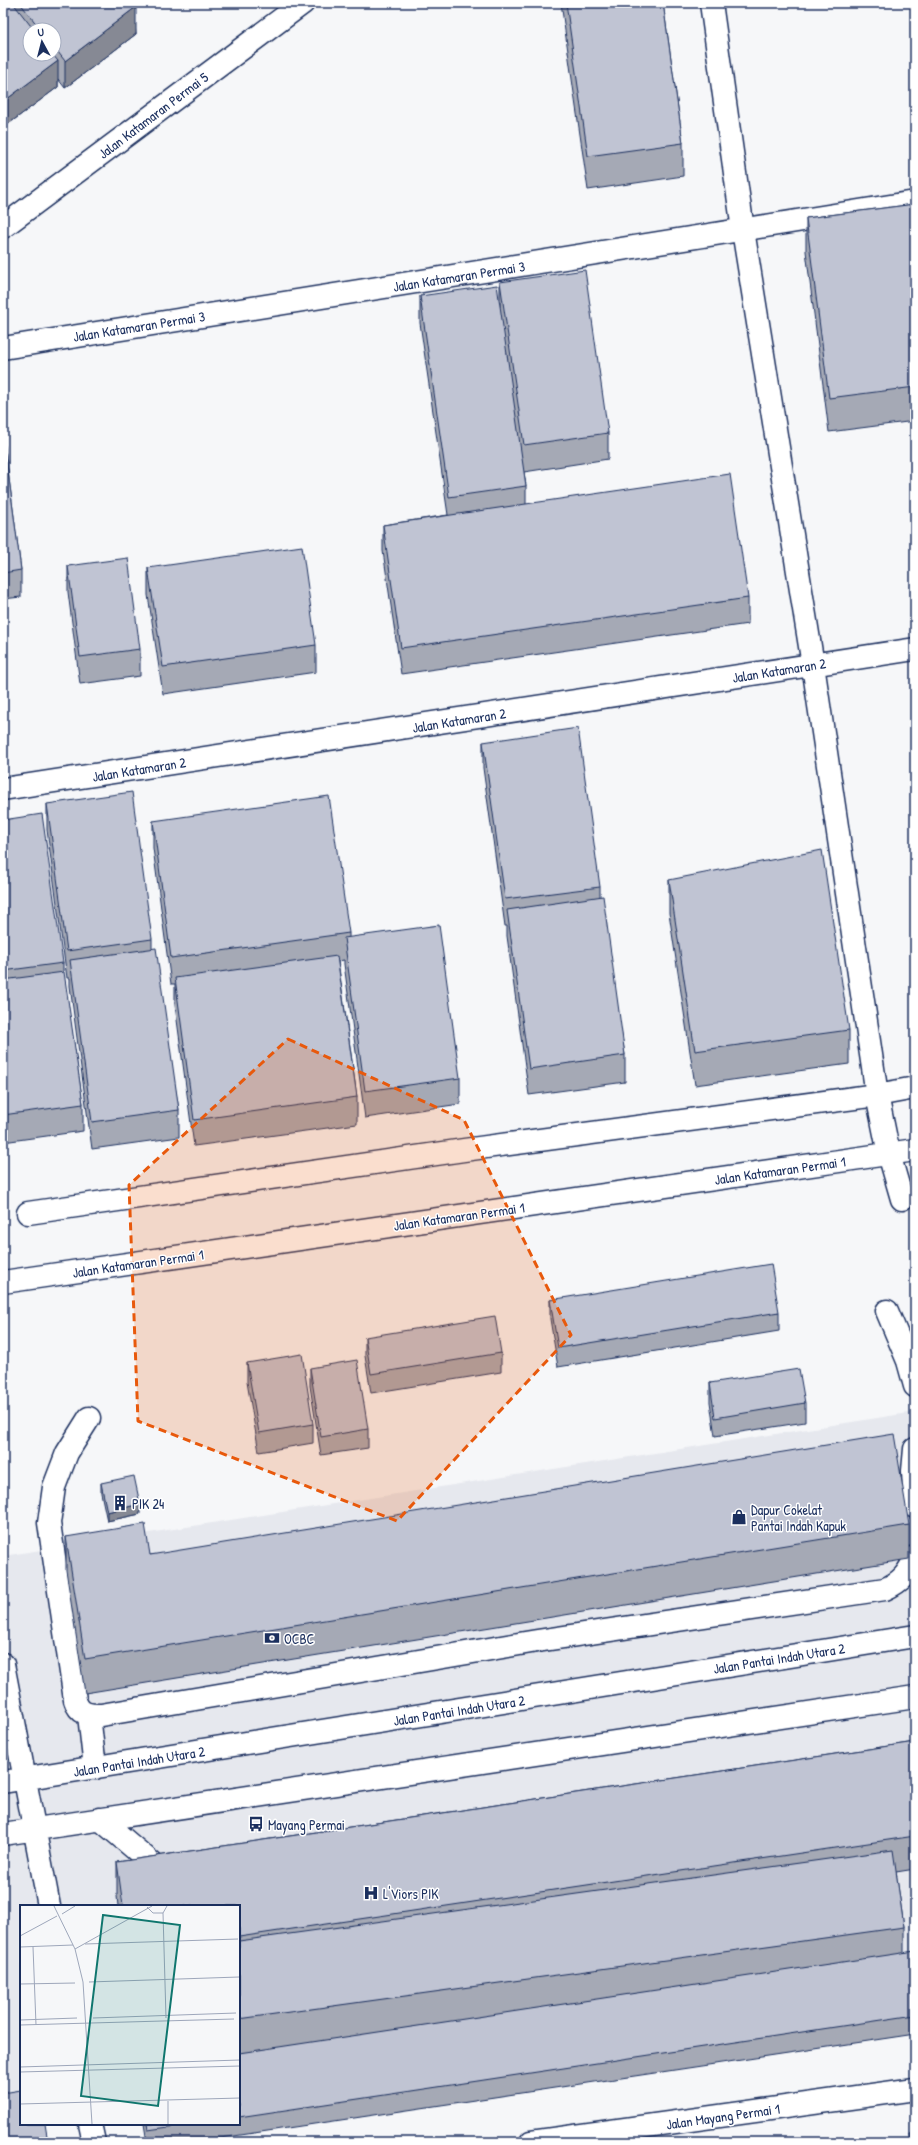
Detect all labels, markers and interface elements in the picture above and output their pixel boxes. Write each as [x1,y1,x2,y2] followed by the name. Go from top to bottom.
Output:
[22,22,62,62] north arrow
[37,25,45,39] text: U
[94,67,212,163] street label: Jalan Katamaran Permai 5
[392,256,526,296] street label: Jalan Katamaran Permai 3
[72,306,206,346] street label: Jalan Katamaran Permai 3
[731,653,828,687] street label: Jalan Katamaran 2
[411,703,508,737] street label: Jalan Katamaran 2
[91,752,188,786] street label: Jalan Katamaran 2
[713,1151,847,1189] street label: Jalan Katamaran Permai 1
[392,1197,526,1235] street label: Jalan Katamaran Permai 1
[71,1244,205,1282] street label: Jalan Katamaran Permai 1
[111,1494,129,1512] building icon: PIK 24
[132,1494,164,1513] place label: PIK 24
[751,1500,846,1536] place label: Dapur Cokelat Pantai Indah Kapuk
[730,1508,748,1526] shop icon: Dapur Cokelat Pantai Indah Kapuk
[263,1629,281,1647] bank icon: OCBC
[284,1629,315,1648] place label: OCBC
[712,1638,847,1678] street label: Jalan Pantai Indah Utara 2
[392,1690,527,1730] street label: Jalan Pantai Indah Utara 2
[72,1741,207,1781] street label: Jalan Pantai Indah Utara 2
[247,1815,265,1833] bus stop icon: Mayang Permai
[268,1815,345,1835] place label: Mayang Permai
[362,1884,380,1902] hospital icon: L'Viors PIK
[383,1884,439,1903] place label: L'Viors PIK
[20,1905,240,2125] inset map
[665,2099,781,2134] street label: Jalan Mayang Permai 1

